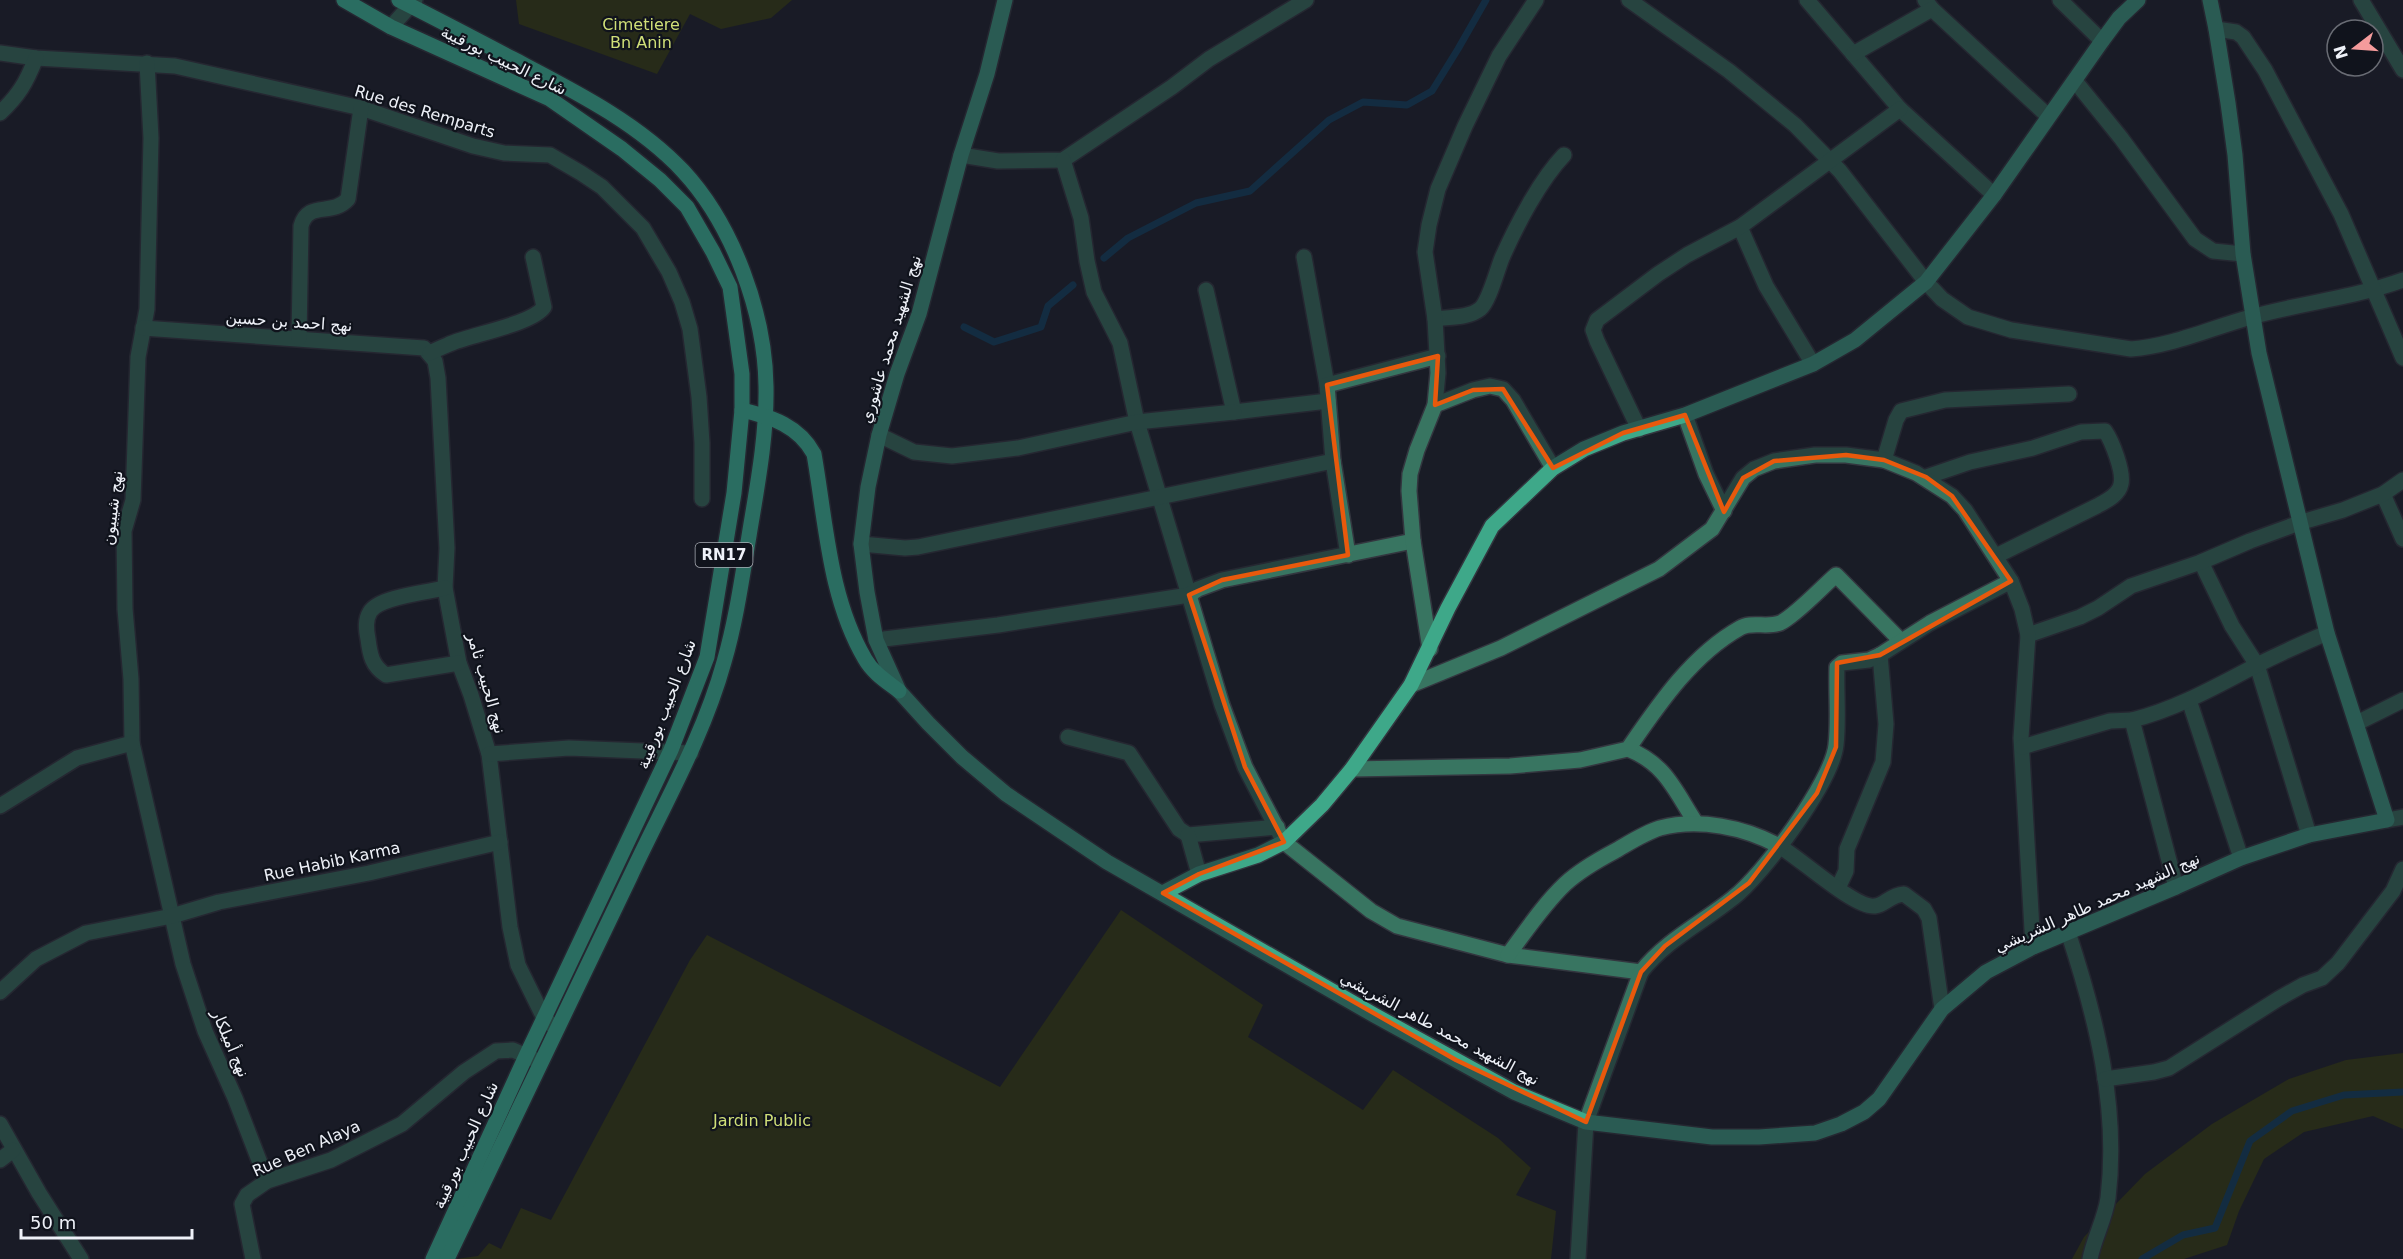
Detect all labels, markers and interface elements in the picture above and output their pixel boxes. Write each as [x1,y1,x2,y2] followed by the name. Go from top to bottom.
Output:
[602,15,680,52] park label: Cimetiere Bn Anin
[2325,18,2385,78] north arrow
[438,22,570,100] street label: شارع الحبيب بورقيبة
[2330,43,2352,61] text: N
[352,81,497,142] street label: Rue des Remparts
[856,253,926,426] street label: نهج الشهيد محمد عاشوري
[225,308,353,336] street label: نهج احمد بن حسين
[98,470,127,547] street label: نهج شيبيون
[696,543,752,567] road number: RN17
[462,630,510,736] street label: نهج الحبيب ثامر
[633,637,701,772] street label: شارع الحبيب بورقيبة
[262,838,402,885] street label: Rue Habib Karma
[1992,849,2203,957] street label: نهج الشهيد محمد طاهر الشريشي
[1337,968,1543,1090] street label: نهج الشهيد محمد طاهر الشريشي
[206,1005,254,1080] street label: نهج أميلكار
[429,1079,503,1212] street label: شارع الحبيب بورقيبة
[712,1111,811,1130] park label: Jardin Public
[249,1116,363,1181] street label: Rue Ben Alaya
[21,1202,192,1240] scale bar
[30,1212,76,1233] text: 50 m

